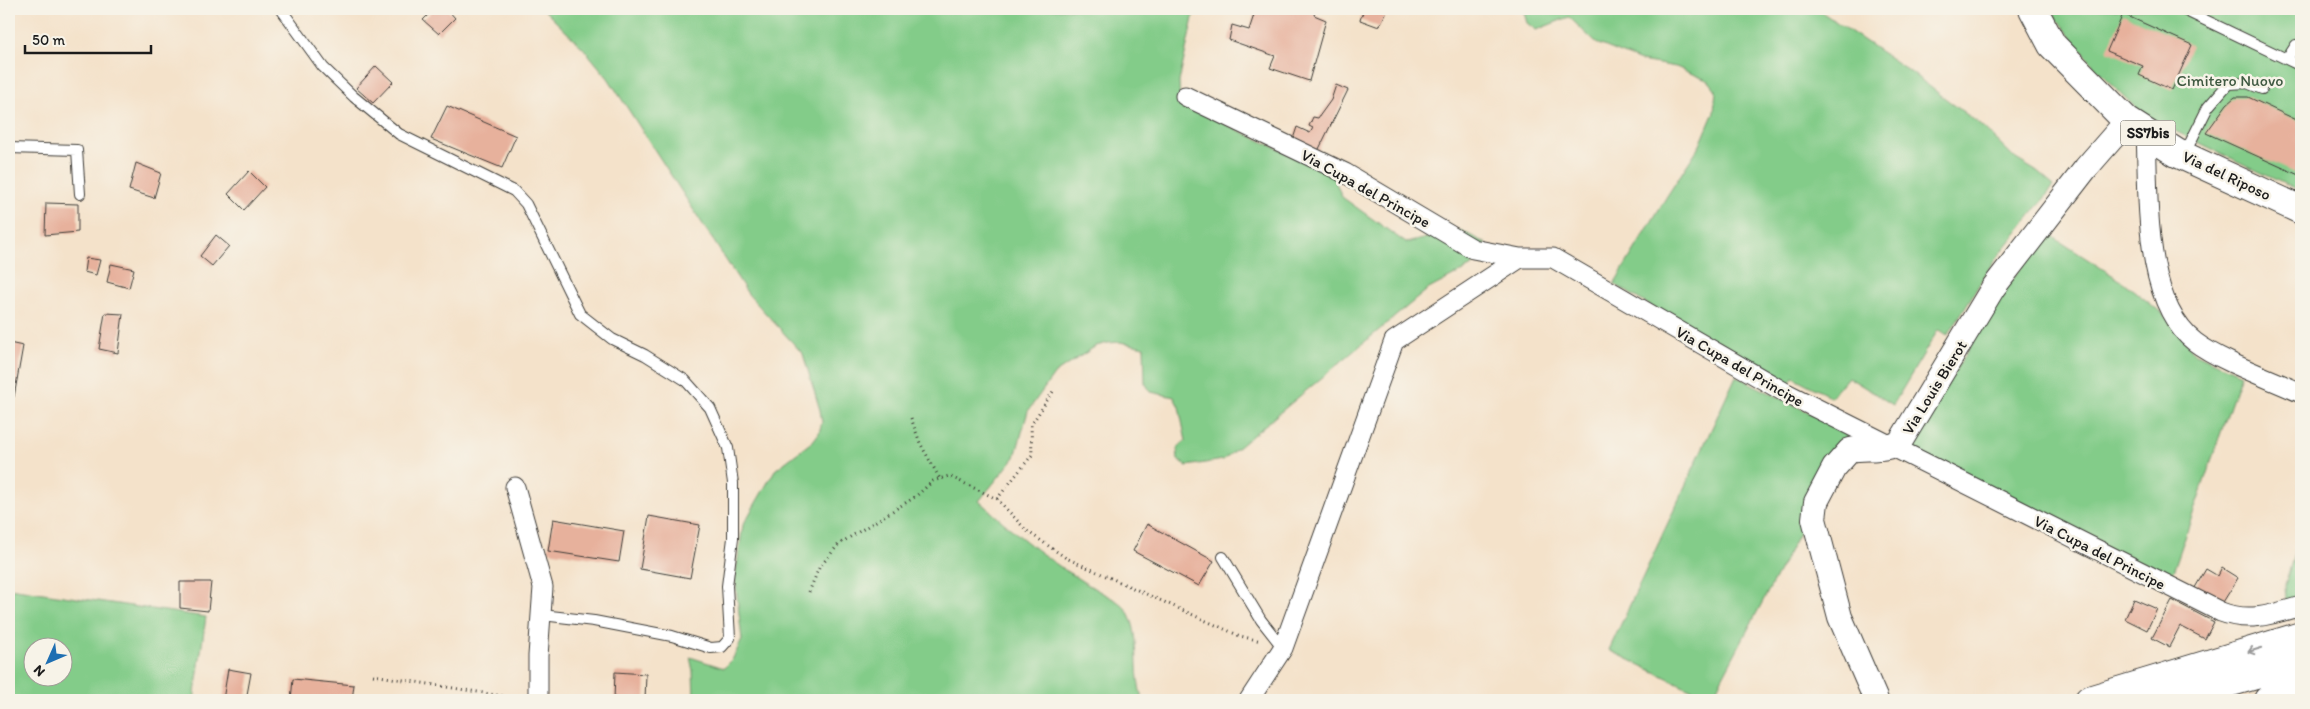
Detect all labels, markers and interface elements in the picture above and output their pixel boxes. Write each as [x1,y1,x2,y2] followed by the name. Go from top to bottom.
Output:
[25,22,151,54] scale bar
[32,31,65,49] text: 50 m
[2177,71,2283,90] park label: Cimitero Nuovo
[2120,120,2176,146] road number: SS7bis
[1298,145,1434,232] street label: Via Cupa del Principe
[2180,147,2274,204] street label: Via del Riposo
[1672,322,1807,411] street label: Via Cupa del Principe
[1898,337,1971,438] street label: Via Louis Bierot
[2031,511,2169,594] street label: Via Cupa del Principe
[22,636,72,686] north arrow
[2247,646,2263,655] one-way arrow
[30,661,49,680] text: N

